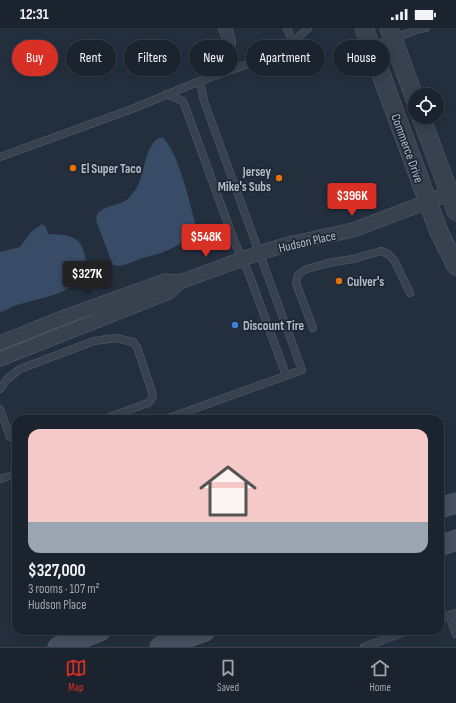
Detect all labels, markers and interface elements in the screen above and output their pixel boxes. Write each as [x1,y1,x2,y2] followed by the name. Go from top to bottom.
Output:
[20,5,49,24] text: 12:31
[12,40,58,76] chip: Buy
[66,40,116,76] chip: Rent
[124,40,181,76] chip: Filters
[189,40,238,76] chip: New
[246,40,325,76] chip: Apartment
[333,40,390,76] chip: House
[408,88,444,124] map controls
[408,88,444,124] button: locate
[387,112,427,185] street label: Commerce Drive
[81,161,142,177] place label: El Super Taco
[68,163,78,173] marker: El Super Taco
[218,164,272,195] place label: Jersey Mike's Subs
[274,173,284,183] marker: Jersey Mike's Subs
[324,183,380,217] pin: $396K
[336,188,368,204] text: $396K
[178,224,234,258] pin: $548K
[277,228,337,256] street label: Hudson Place
[191,229,221,245] text: $548K
[59,261,115,295] pin: $327K
[72,266,102,282] text: $327K
[347,274,384,290] place label: Culver's
[334,276,344,286] marker: Culver's
[243,318,305,334] place label: Discount Tire
[230,320,240,330] marker: Discount Tire
[192,455,264,527] icon: home
[28,561,86,581] text: $327,000
[28,581,100,597] text: 3 rooms · 107 m²
[28,597,86,613] text: Hudson Place
[65,657,87,694] tab: Map
[217,657,239,694] tab: Saved
[369,657,391,694] tab: Home

